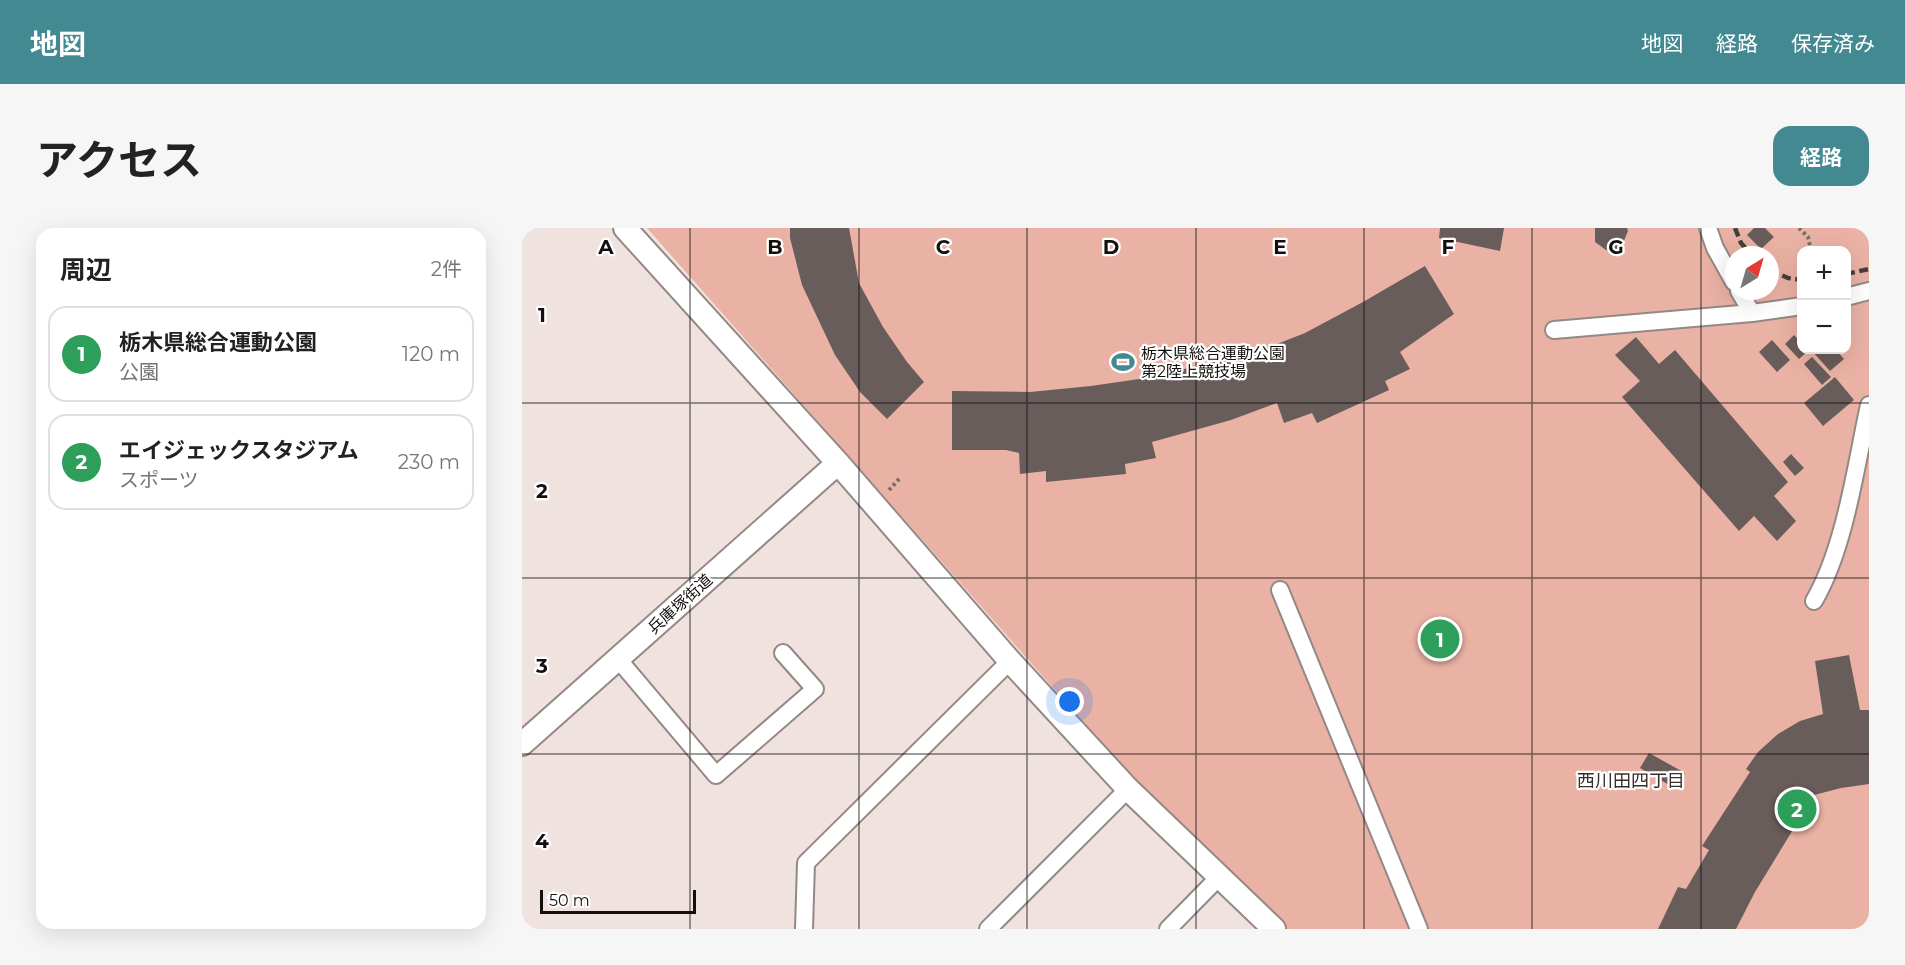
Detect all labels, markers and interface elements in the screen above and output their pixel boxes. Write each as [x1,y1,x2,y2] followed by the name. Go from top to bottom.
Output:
[30,27,86,61] text: 地図
[1641,31,1683,56] text: 地図
[1716,31,1758,56] text: 経路
[1791,31,1875,56] text: 保存済み
[1773,126,1869,186] button: 経路
[36,134,202,186] text: アクセス
[597,235,614,259] text: A
[767,235,783,259] text: B
[936,235,951,259] text: C
[1103,235,1119,259] text: D
[1273,235,1287,259] text: E
[1442,235,1455,259] text: F
[1608,235,1624,259] text: G
[1725,246,1779,300] north arrow
[1797,246,1851,354] map controls
[1797,246,1851,300] button: +
[60,254,112,286] text: 周辺
[431,257,462,281] text: 2件
[1797,300,1851,354] button: −
[538,303,546,327] text: 1
[119,329,317,356] text: 栃木県総合運動公園
[78,342,85,366] text: 1
[402,342,460,366] text: 120 m
[1141,344,1285,381] place label: 栃木県総合運動公園 第2陸上競技場
[1110,349,1136,375] sports icon: 栃木県総合運動公園 第2陸上競技場
[119,360,159,384] text: 公園
[119,437,359,464] text: エイジェックスタジアム
[76,450,87,474] text: 2
[398,450,460,474] text: 230 m
[119,468,199,492] text: スポーツ
[536,479,548,503] text: 2
[644,570,716,638] street label: 兵庫塚街道
[1420,616,1460,662] pin: 1
[535,654,548,678] text: 3
[1055,687,1084,716] your location
[1577,770,1685,792] district label: 西川田四丁目
[1778,786,1816,832] pin: 2
[535,829,549,853] text: 4
[540,887,696,914] scale bar
[549,891,590,910] text: 50 m

